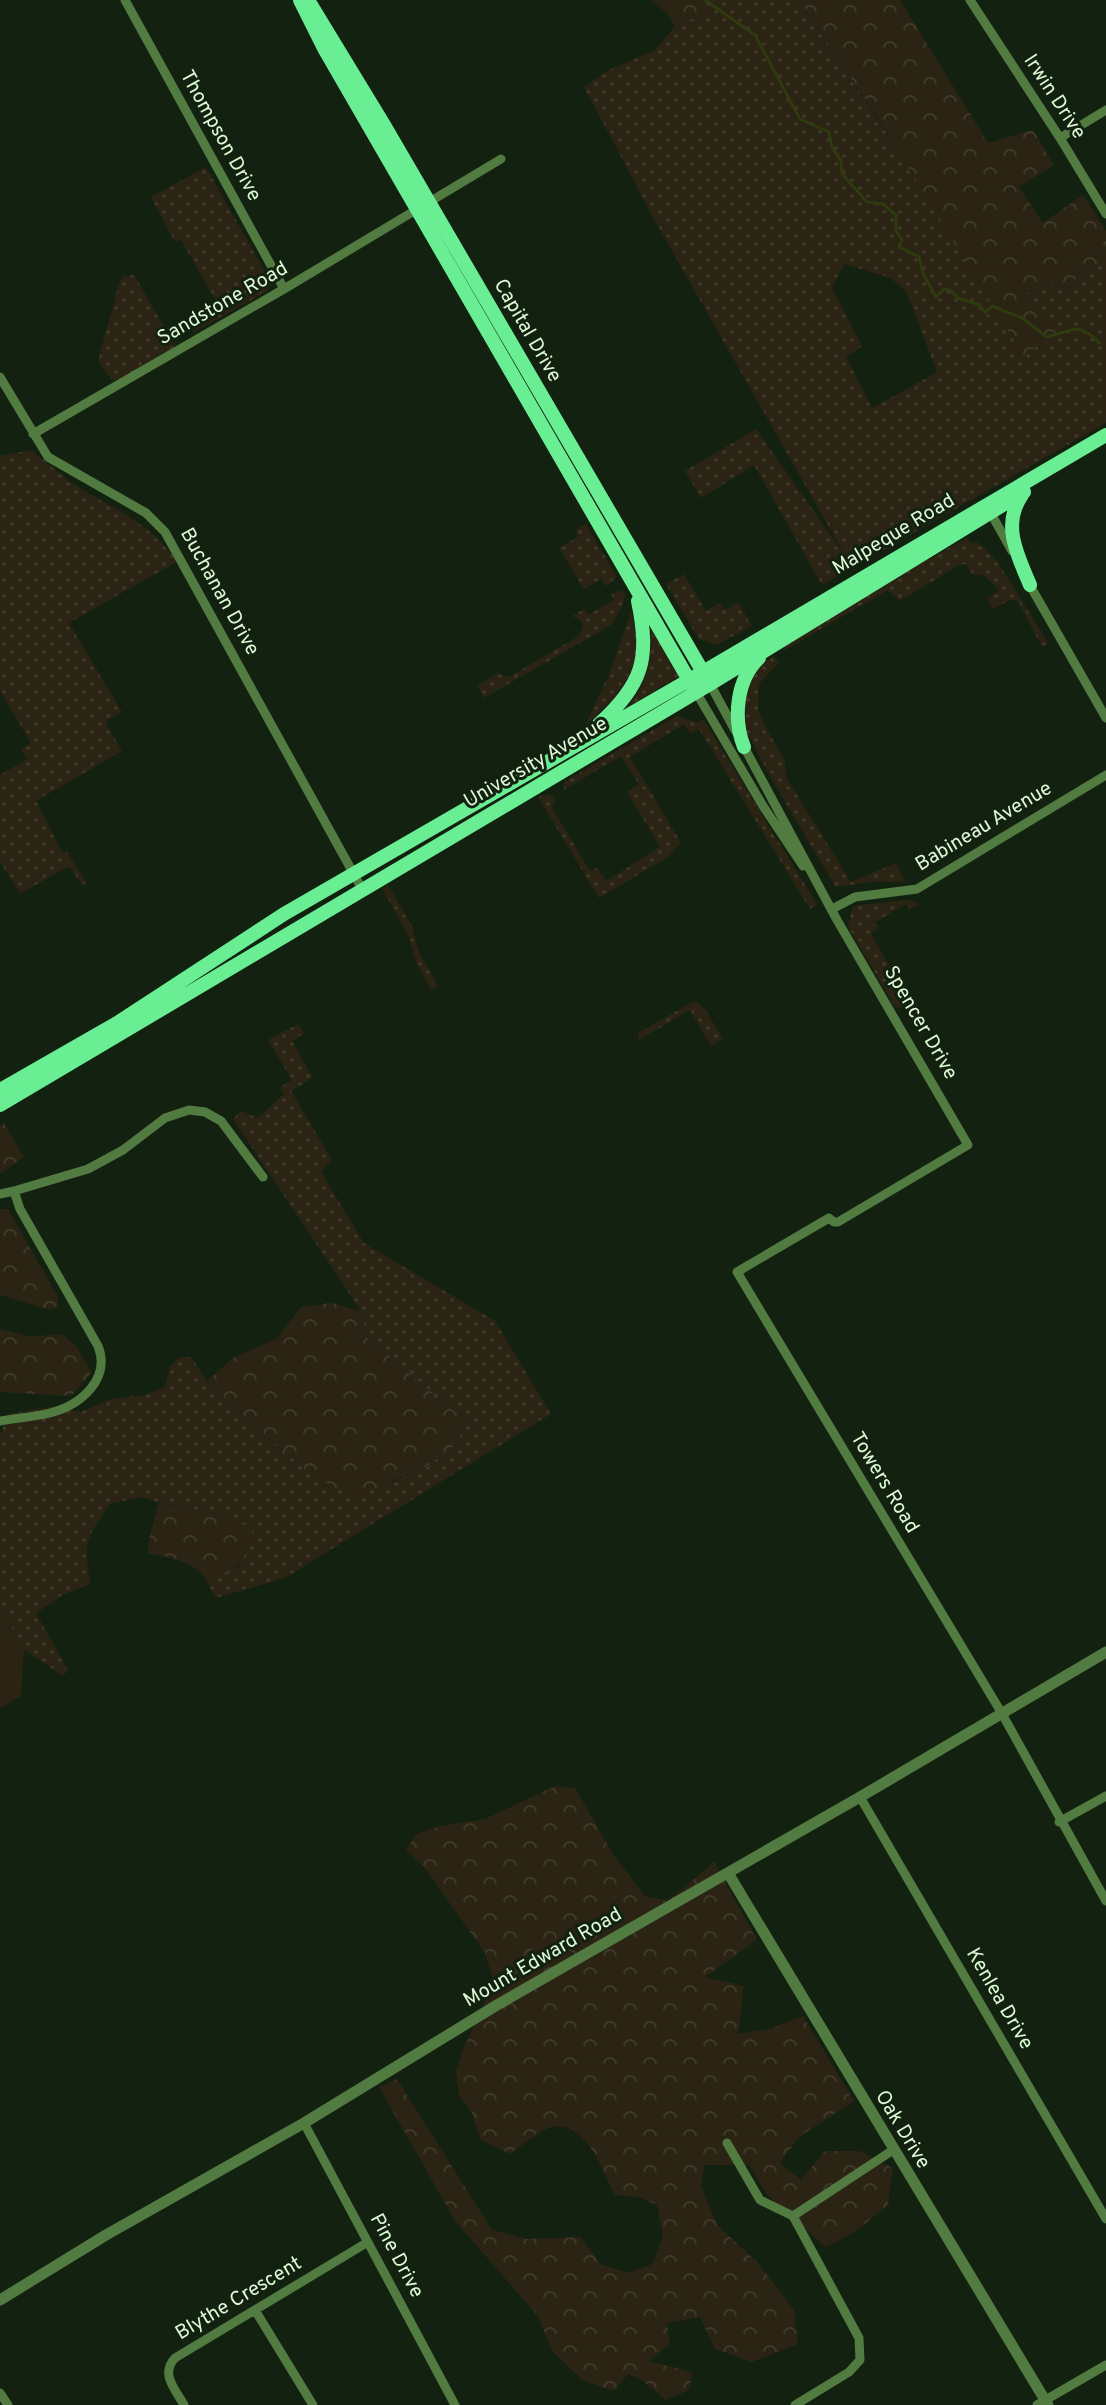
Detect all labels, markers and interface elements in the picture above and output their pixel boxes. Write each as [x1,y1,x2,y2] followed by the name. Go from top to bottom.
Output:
[1017,50,1091,144] street label: Irwin Drive
[173,66,267,206] street label: Thompson Drive
[153,256,293,352] street label: Sandstone Road
[487,275,567,387] street label: Capital Drive
[828,488,960,582] street label: Malpeque Road
[173,524,265,660] street label: Buchanan Drive
[459,711,613,815] street label: University Avenue
[911,776,1057,878] street label: Babineau Avenue
[877,961,963,1085] street label: Spencer Drive
[844,1428,924,1538] street label: Towers Road
[459,1902,627,2014] street label: Mount Edward Road
[959,1943,1039,2055] street label: Kenlea Drive
[868,2086,936,2174] street label: Oak Drive
[363,2209,429,2303] street label: Pine Drive
[171,2251,307,2347] street label: Blythe Crescent

